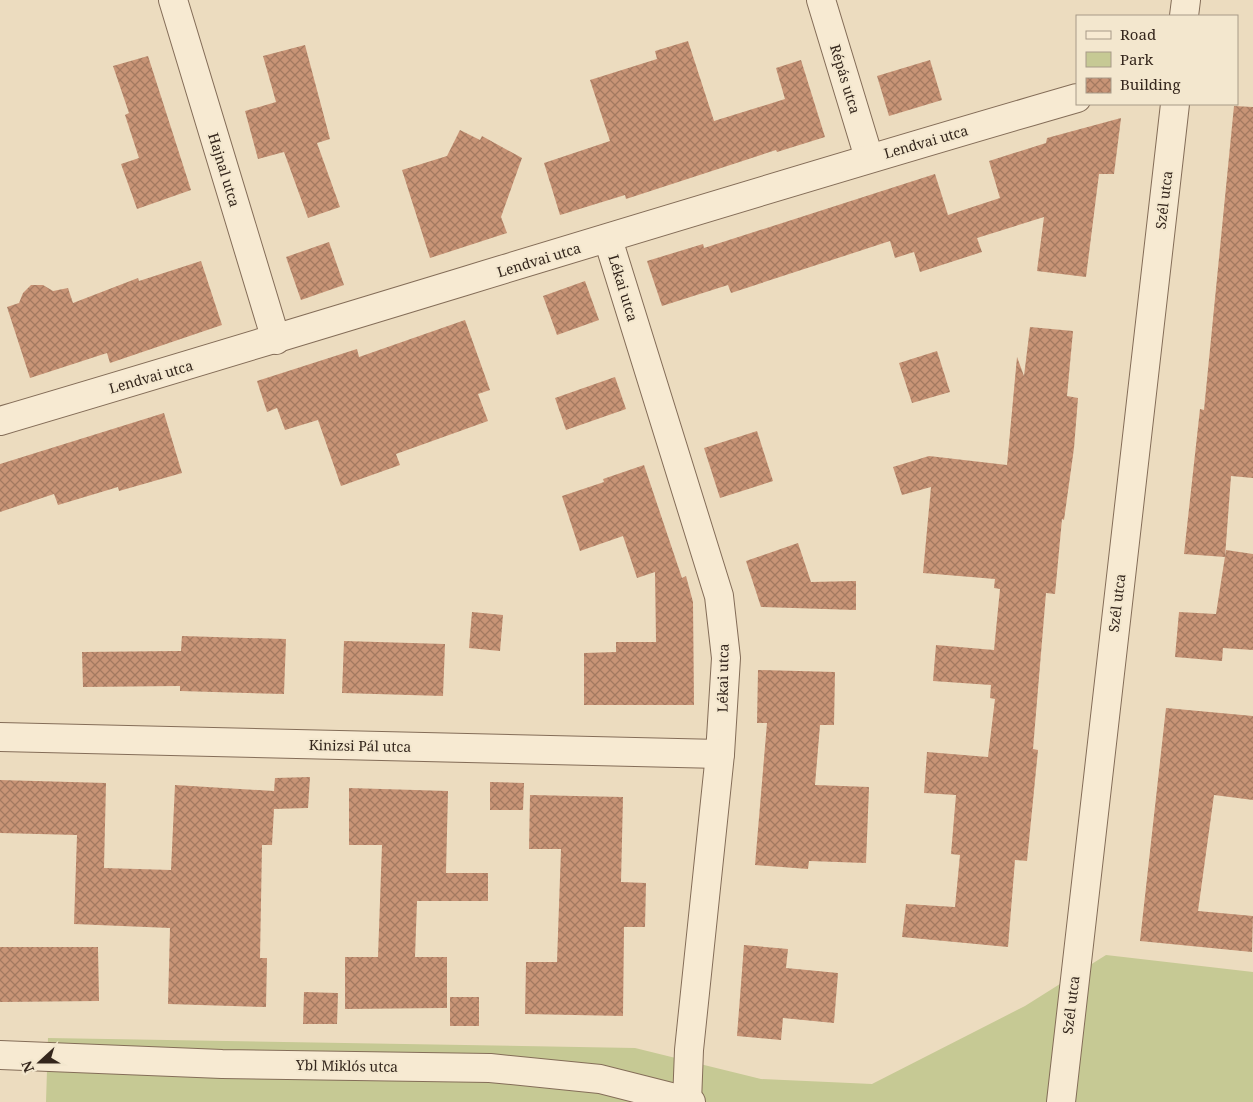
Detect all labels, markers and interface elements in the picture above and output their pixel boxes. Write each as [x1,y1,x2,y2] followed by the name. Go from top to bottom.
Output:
[1076,15,1238,105] legend
[1120,24,1156,44] text: Road
[826,42,865,116] street label: Répás utca
[1120,49,1154,69] text: Park
[1120,74,1181,94] text: Building
[882,120,970,163] street label: Lendvai utca
[204,130,245,209] street label: Hajnal utca
[1150,169,1177,230] street label: Szél utca
[495,238,583,281] street label: Lendvai utca
[604,252,643,324] street label: Lékai utca
[107,355,195,398] street label: Lendvai utca
[1103,572,1130,633] street label: Szél utca
[712,643,733,713] street label: Lékai utca
[309,735,411,756] street label: Kinizsi Pál utca
[1057,974,1084,1035] street label: Szél utca
[15,1037,65,1087] north arrow
[295,1055,398,1076] street label: Ybl Miklós utca
[17,1058,38,1075] text: N

